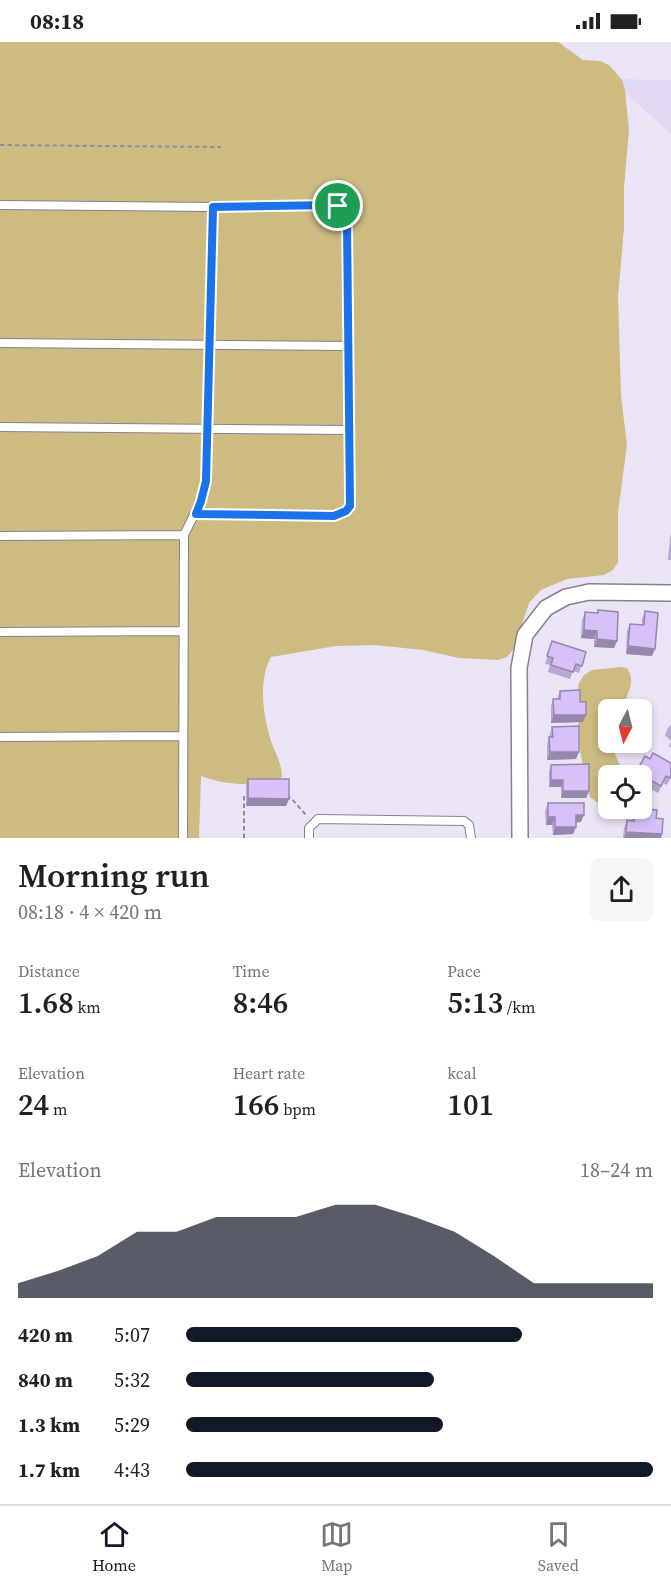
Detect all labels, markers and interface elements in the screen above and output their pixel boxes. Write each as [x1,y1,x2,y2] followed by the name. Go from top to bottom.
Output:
[30,6,84,36] text: 08:18
[312,180,363,231] pin
[321,189,354,222] icon: arrive
[598,699,652,753] north arrow
[598,699,652,819] map controls
[598,765,652,819] button: locate
[18,853,210,898] text: Morning run
[590,858,653,921] button: share
[18,898,162,926] text: 08:18 · 4 × 420 m
[18,960,80,982] text: Distance
[233,960,270,982] text: Time
[447,960,481,982] text: Pace
[18,982,74,1023] text: 1.68
[233,982,288,1023] text: 8:46
[447,982,503,1023] text: 5:13
[74,996,101,1018] text: km
[503,996,535,1018] text: /km
[18,1062,85,1084] text: Elevation
[233,1062,305,1084] text: Heart rate
[447,1062,476,1084] text: kcal
[18,1084,49,1125] text: 24
[233,1084,279,1125] text: 166
[447,1084,494,1125] text: 101
[49,1098,67,1120] text: m
[279,1098,316,1120] text: bpm
[18,1156,102,1184] text: Elevation
[580,1156,653,1184] text: 18–24 m
[18,1321,73,1349] text: 420 m
[114,1321,150,1349] text: 5:07
[18,1366,73,1394] text: 840 m
[114,1366,150,1394] text: 5:32
[18,1411,80,1439] text: 1.3 km
[114,1411,150,1439] text: 5:29
[18,1456,80,1484] text: 1.7 km
[114,1456,150,1484] text: 4:43
[92,1518,136,1576] tab: Home
[320,1518,353,1576] tab: Map
[538,1518,579,1576] tab: Saved

